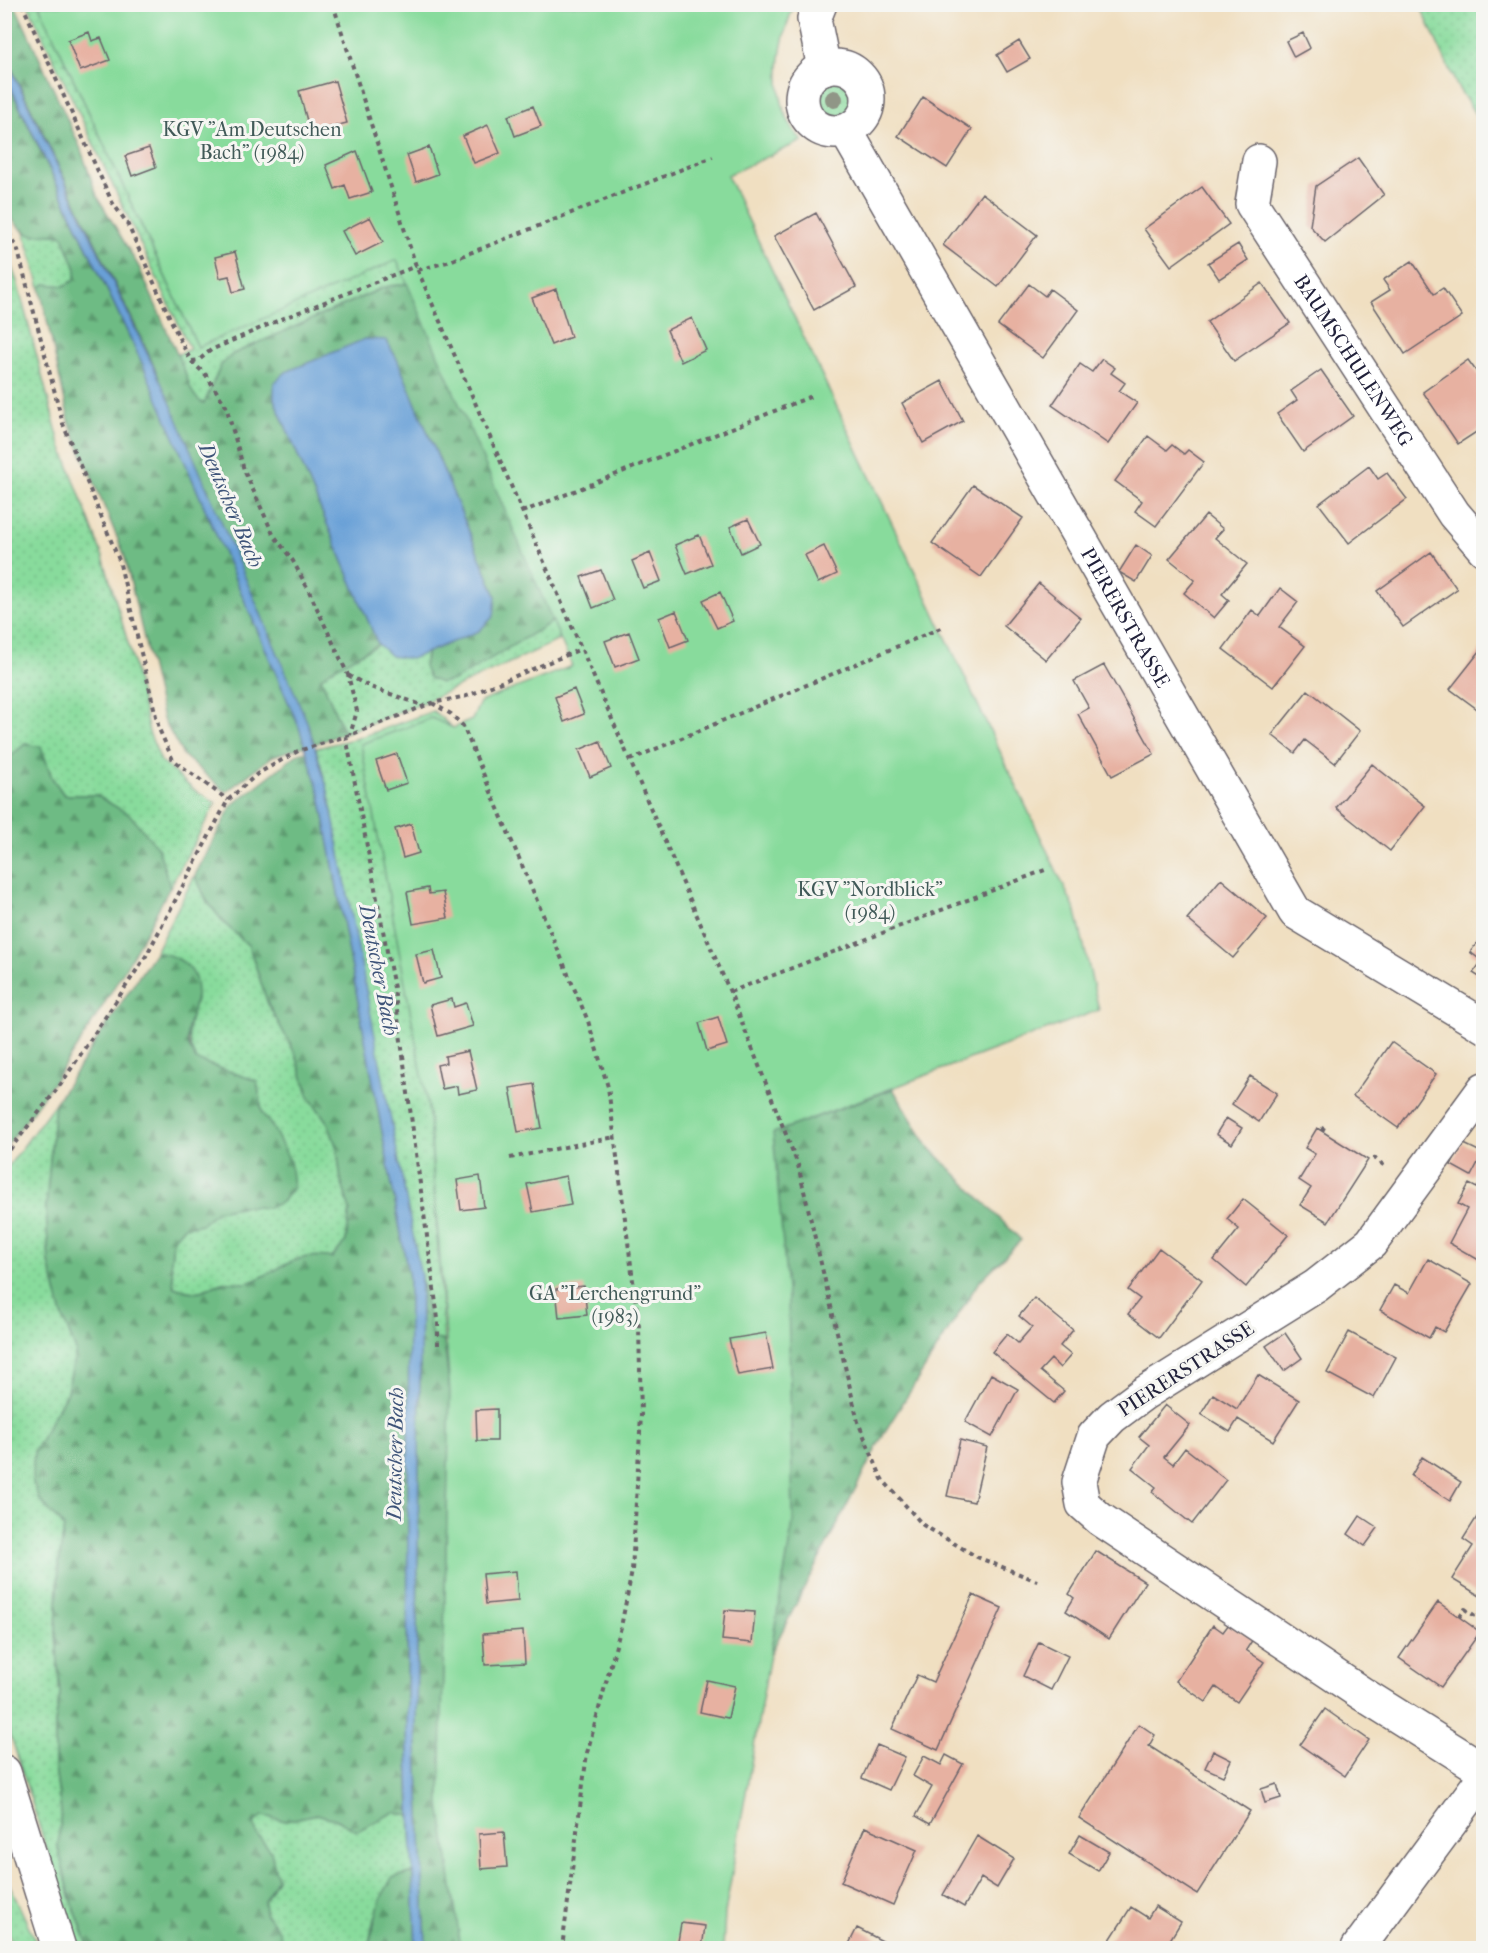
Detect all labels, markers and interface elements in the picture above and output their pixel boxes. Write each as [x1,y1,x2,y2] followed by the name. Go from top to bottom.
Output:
[162,118,342,164] park label: KGV "Am Deutschen Bach" (1984)
[1290,270,1418,450] street label: BAUMSCHULENWEG
[193,437,268,571] water label: Deutscher Bach
[1076,543,1175,691] street label: PIERERSTRASSE
[797,878,943,924] park label: KGV "Nordblick" (1984)
[354,901,403,1038] water label: Deutscher Bach
[529,1282,701,1328] park label: GA "Lerchengrund" (1983)
[1114,1317,1258,1421] street label: PIERERSTRASSE
[382,1387,408,1523] water label: Deutscher Bach

